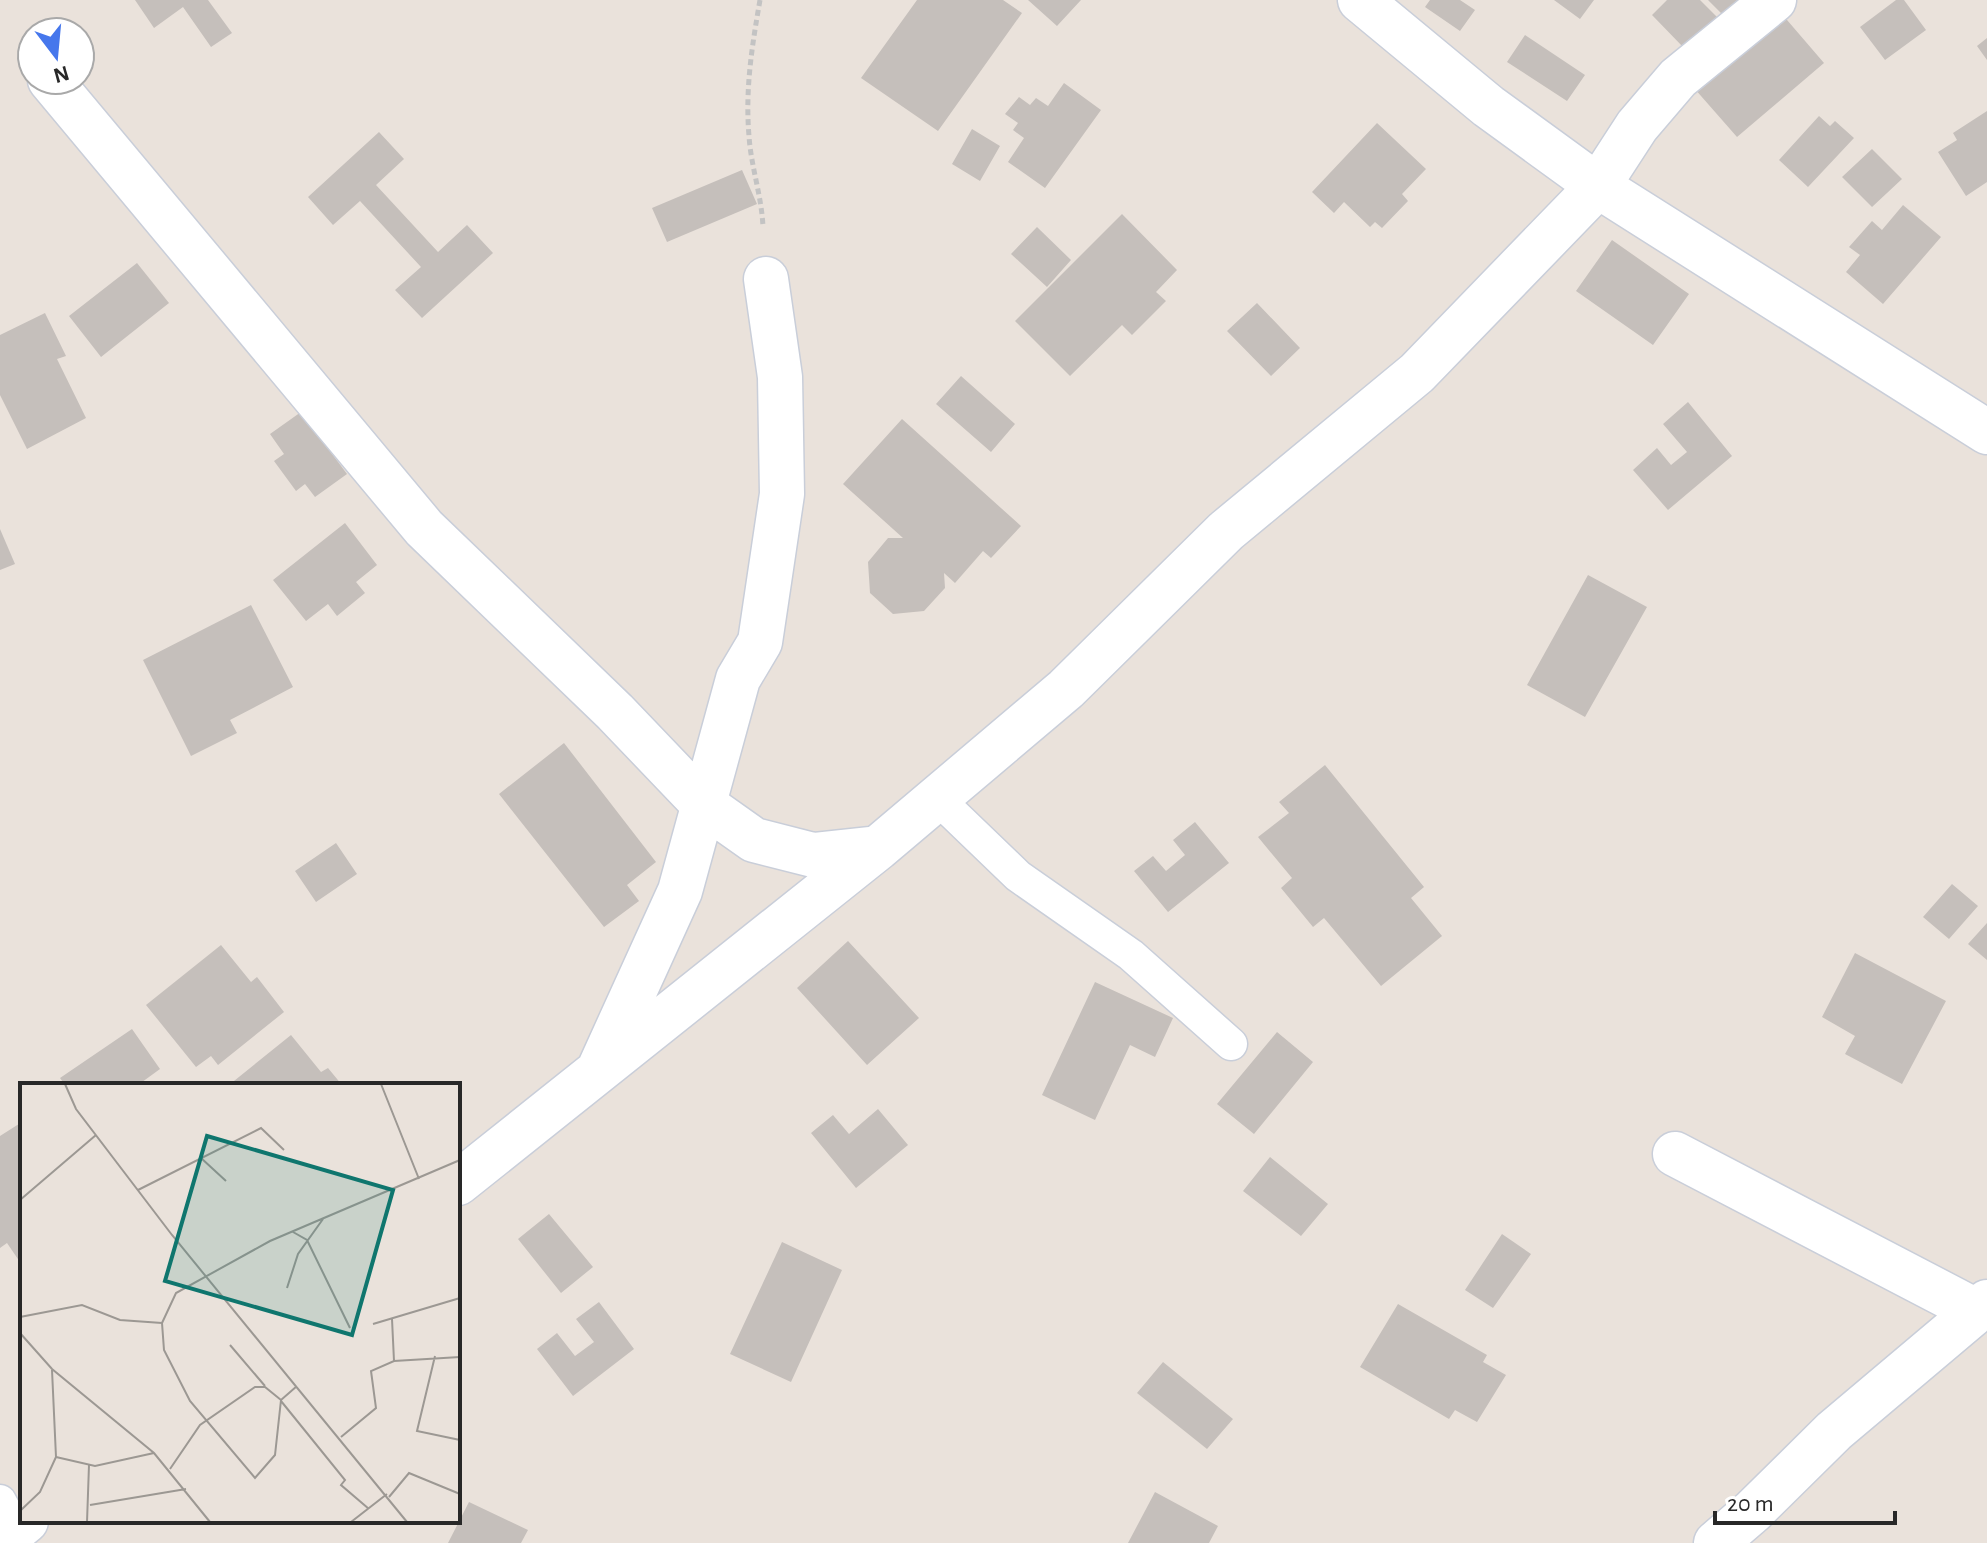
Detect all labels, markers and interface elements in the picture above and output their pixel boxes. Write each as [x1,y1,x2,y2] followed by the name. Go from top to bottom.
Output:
[16,16,96,96] north arrow
[51,62,72,87] text: N
[20,1083,460,1523] inset map
[1715,1475,1895,1525] scale bar
[1727,1492,1774,1516] text: 20 m

